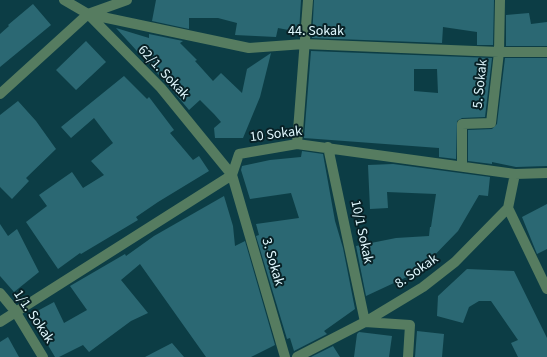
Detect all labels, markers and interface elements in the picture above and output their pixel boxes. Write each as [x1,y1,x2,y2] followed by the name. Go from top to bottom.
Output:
[288,24,344,40] street label: 44. Sokak
[134,42,192,104] street label: 62/1. Sokak
[470,59,492,109] street label: 5. Sokak
[249,123,303,147] street label: 10 Sokak
[346,199,376,265] street label: 10/1 Sokak
[257,236,287,288] street label: 3. Sokak
[392,251,442,293] street label: 8. Sokak
[9,287,57,347] street label: 1/1. Sokak

